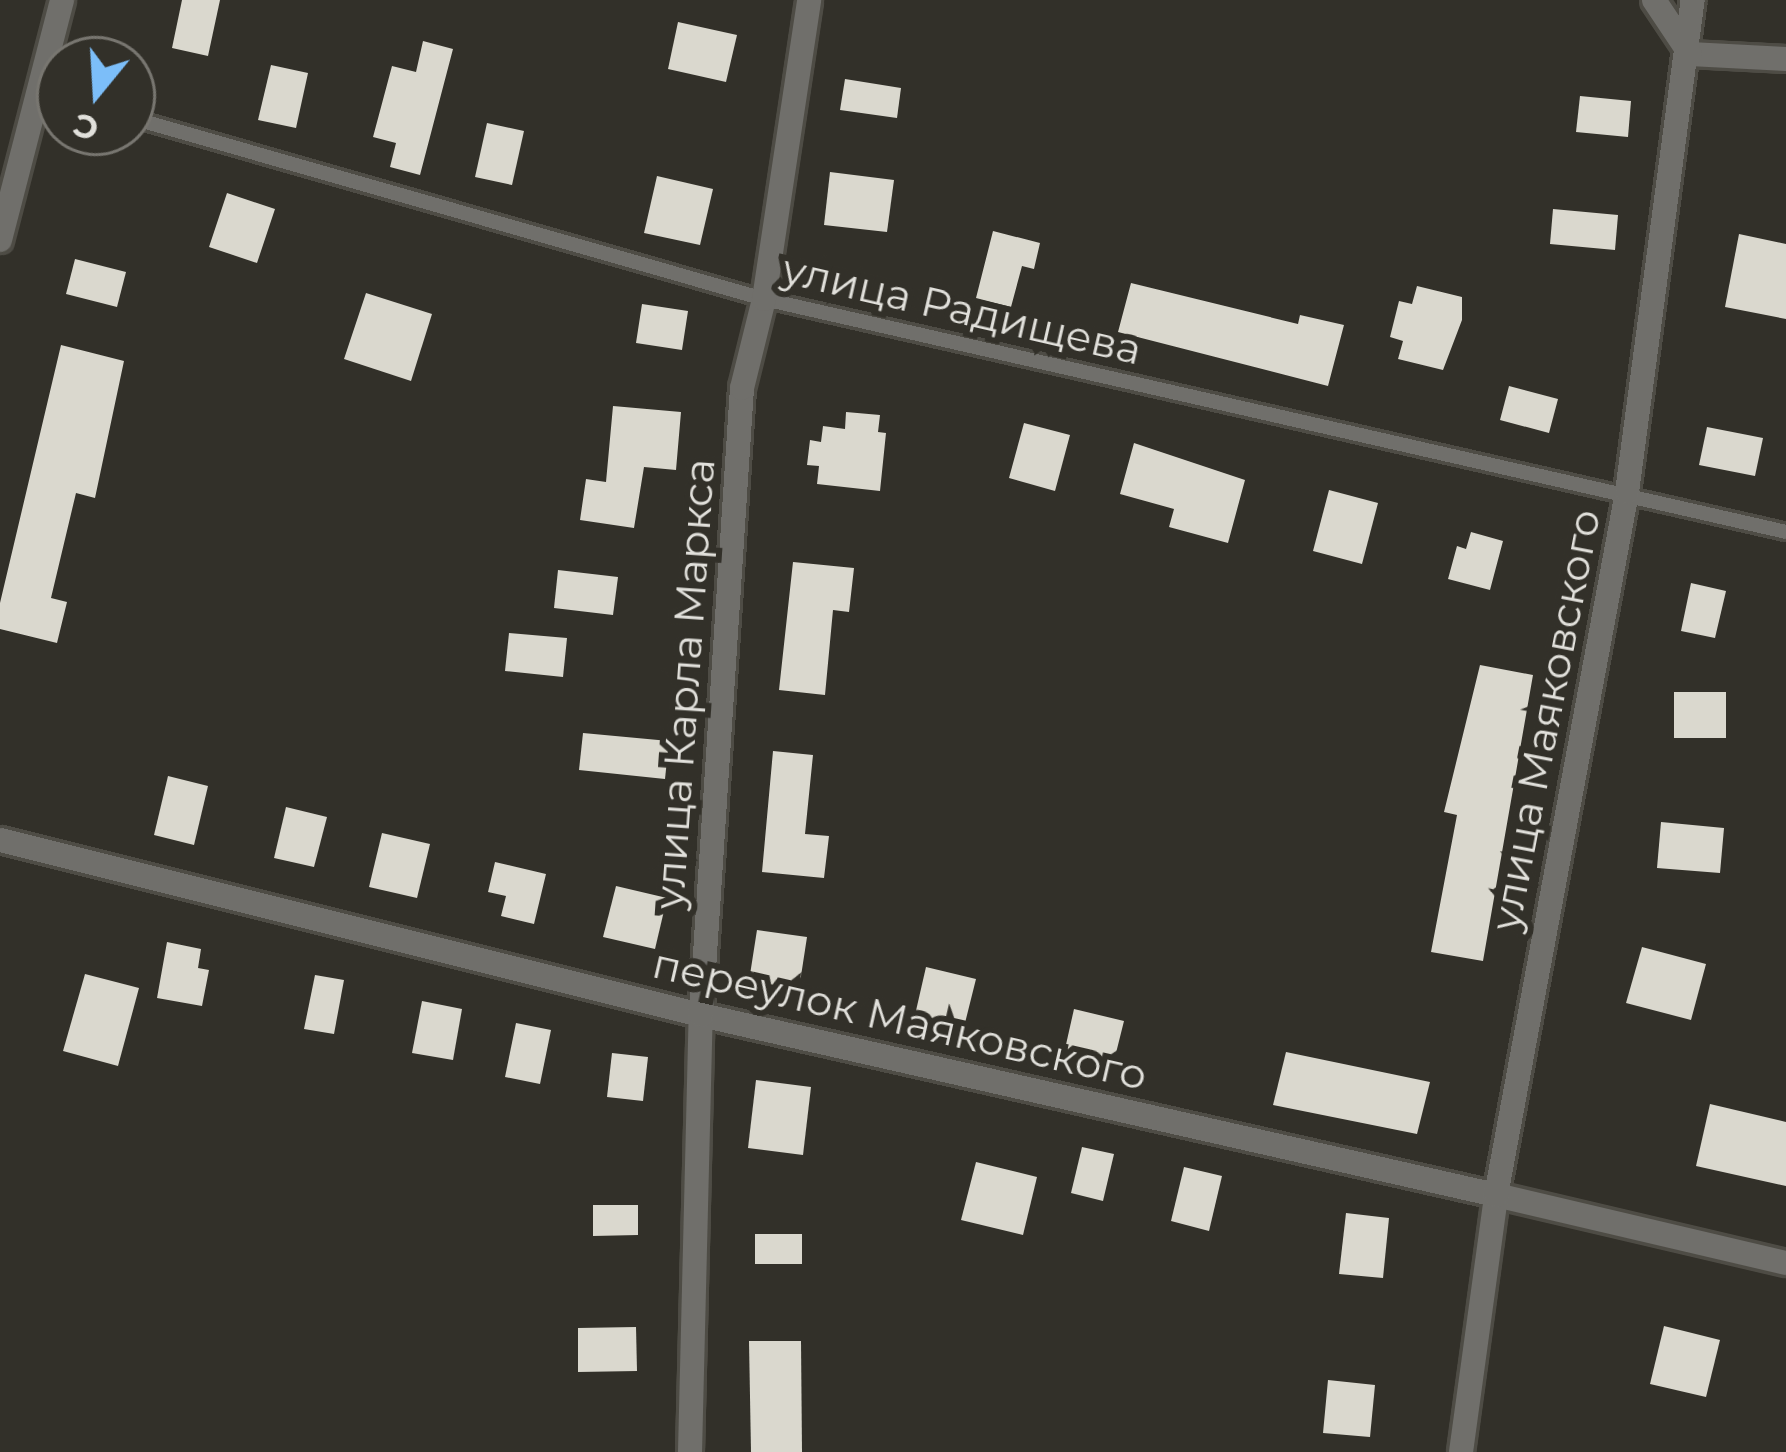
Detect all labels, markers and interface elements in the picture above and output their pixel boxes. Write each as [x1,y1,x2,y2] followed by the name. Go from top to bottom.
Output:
[36,36,156,156] north arrow
[68,105,103,150] text: С
[778,243,1146,375] street label: улица Радищева
[643,457,725,911] street label: улица Карла Маркса
[1479,505,1611,935] street label: улица Маяковского
[648,938,1152,1100] street label: переулок Маяковского

